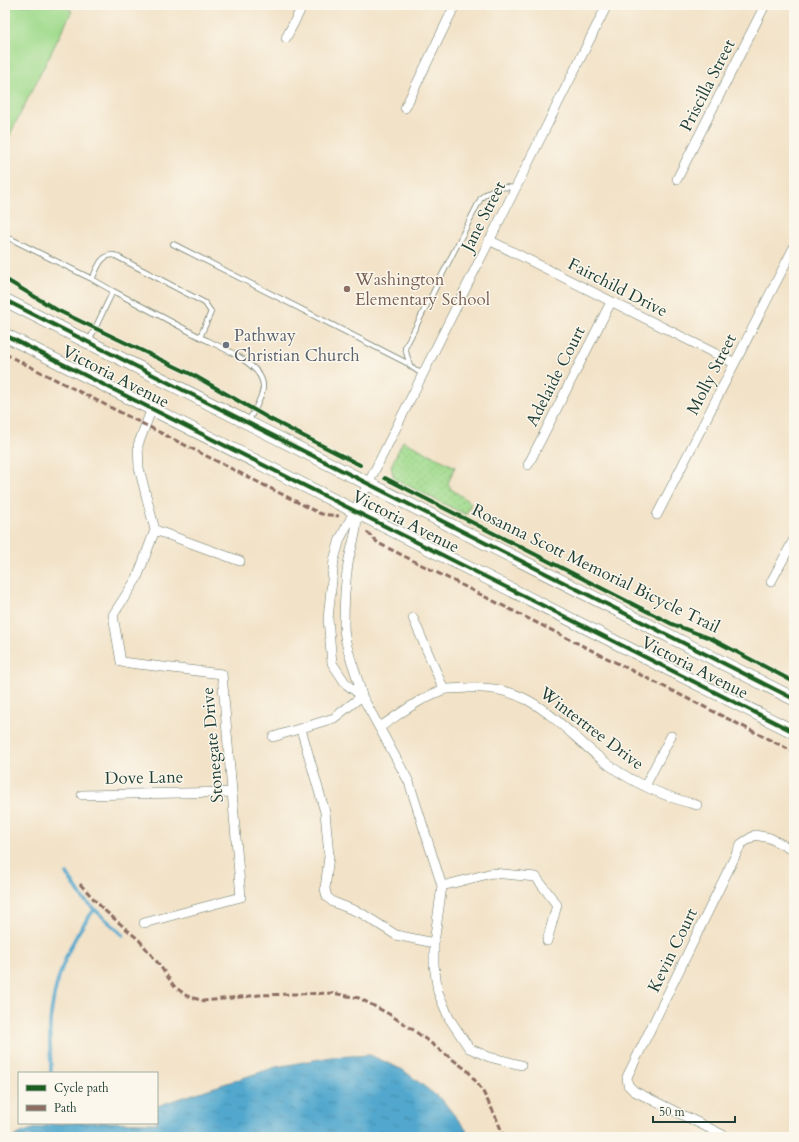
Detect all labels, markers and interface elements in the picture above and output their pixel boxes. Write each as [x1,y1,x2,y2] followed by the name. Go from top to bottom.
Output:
[674,35,741,135] street label: Priscilla Street
[455,177,511,258] street label: Jane Street
[564,252,672,322] street label: Fairchild Drive
[354,268,491,311] place label: Washington Elementary School
[342,284,352,294] marker: Washington Elementary School
[520,322,591,430] street label: Adelaide Court
[234,324,360,367] place label: Pathway Christian Church
[681,329,742,419] street label: Molly Street
[58,340,173,413] street label: Victoria Avenue
[221,340,231,350] marker: Pathway Christian Church
[348,485,463,558] street label: Victoria Avenue
[468,498,724,639] street label: Rosanna Scott Memorial Bicycle Trail
[637,631,752,704] street label: Victoria Avenue
[534,681,649,775] street label: Wintertree Drive
[196,686,229,804] street label: Stonegate Drive
[104,765,184,790] street label: Dove Lane
[642,904,703,996] street label: Kevin Court
[18,1072,158,1124] legend
[54,1080,109,1096] text: Cycle path
[653,1098,735,1124] scale bar
[54,1100,77,1116] text: Path
[659,1104,686,1120] text: 50 m

